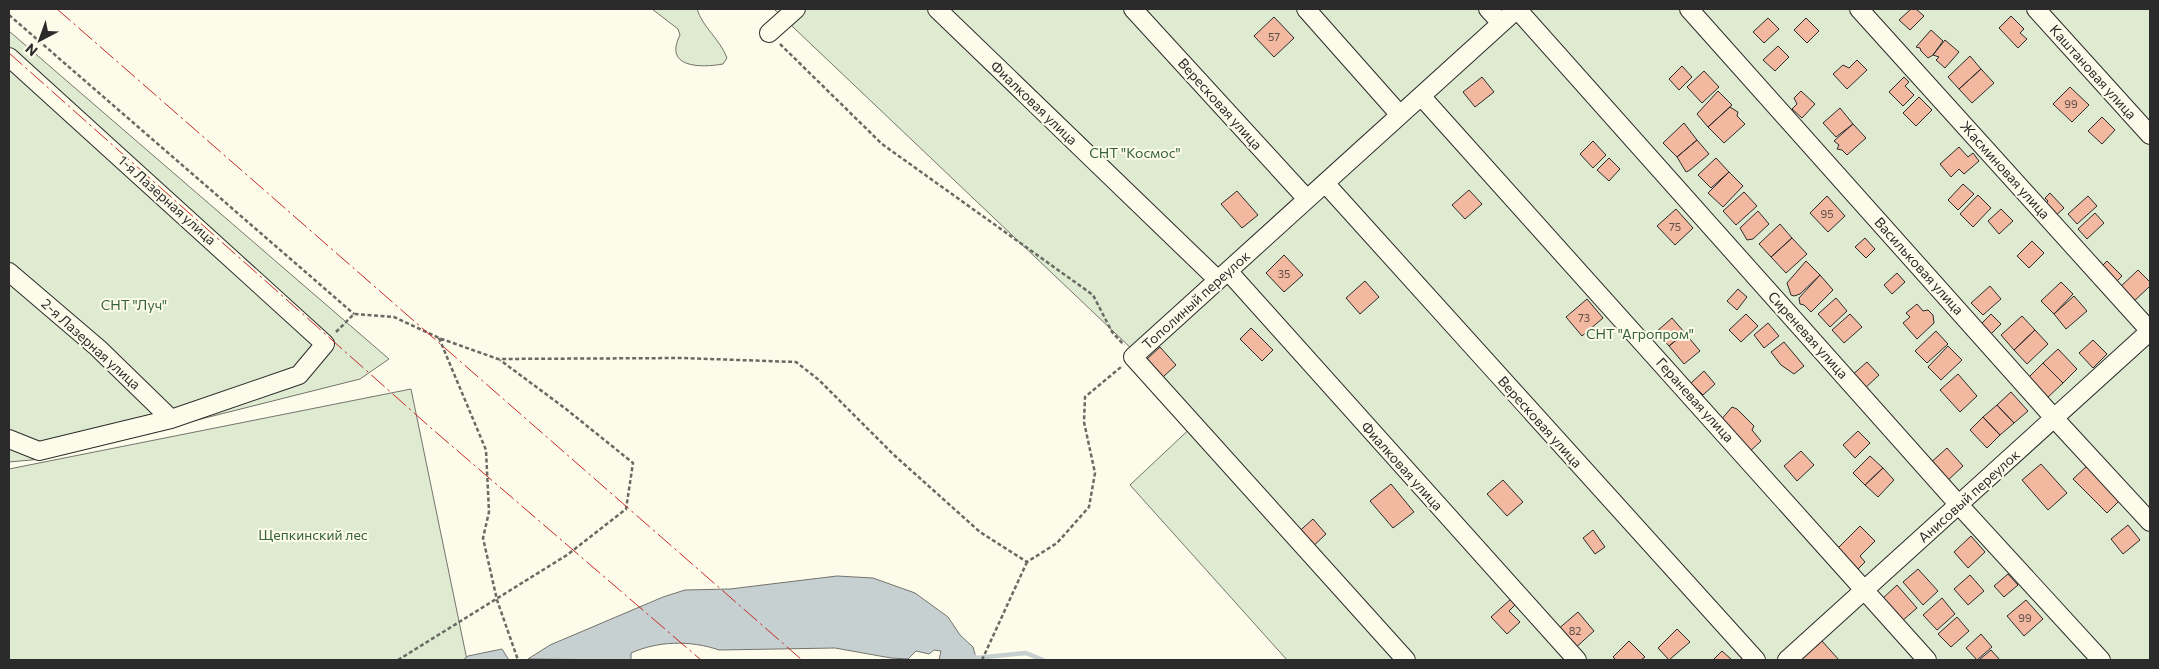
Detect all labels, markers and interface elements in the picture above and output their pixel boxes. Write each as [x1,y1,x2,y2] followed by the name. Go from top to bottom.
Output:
[15,15,65,65] north arrow
[2046,21,2140,122] street label: Каштановая улица
[1268,30,1280,43] house number: 57
[22,40,41,60] text: N
[1175,54,1266,153] street label: Вересковая улица
[987,57,1081,148] street label: Фиалковая улица
[2064,97,2078,110] house number: 99
[1957,117,2054,222] street label: Жасминовая улица
[1089,144,1181,161] park label: СНТ "Космос"
[115,151,220,248] street label: 1-я Лазерная улица
[1821,207,1834,220] house number: 95
[1871,213,1968,318] street label: Васильковая улица
[1669,220,1681,233] house number: 75
[1138,247,1253,352] street label: Тополиный переулок
[1278,267,1290,280] house number: 35
[1765,288,1852,382] street label: Сиреневая улица
[38,295,144,393] street label: 2-я Лазерная улица
[101,296,167,313] park label: СНТ "Луч"
[1578,311,1590,324] house number: 73
[1586,325,1694,342] park label: СНТ "Агропром"
[1653,354,1738,446] street label: Гераневая улица
[1495,372,1586,471] street label: Вересковая улица
[1358,418,1447,514] street label: Фиалковая улица
[1914,445,2023,546] street label: Анисовый переулок
[258,526,368,543] park label: Щепкинский лес
[2018,611,2032,624] house number: 99
[1569,624,1581,637] house number: 82

